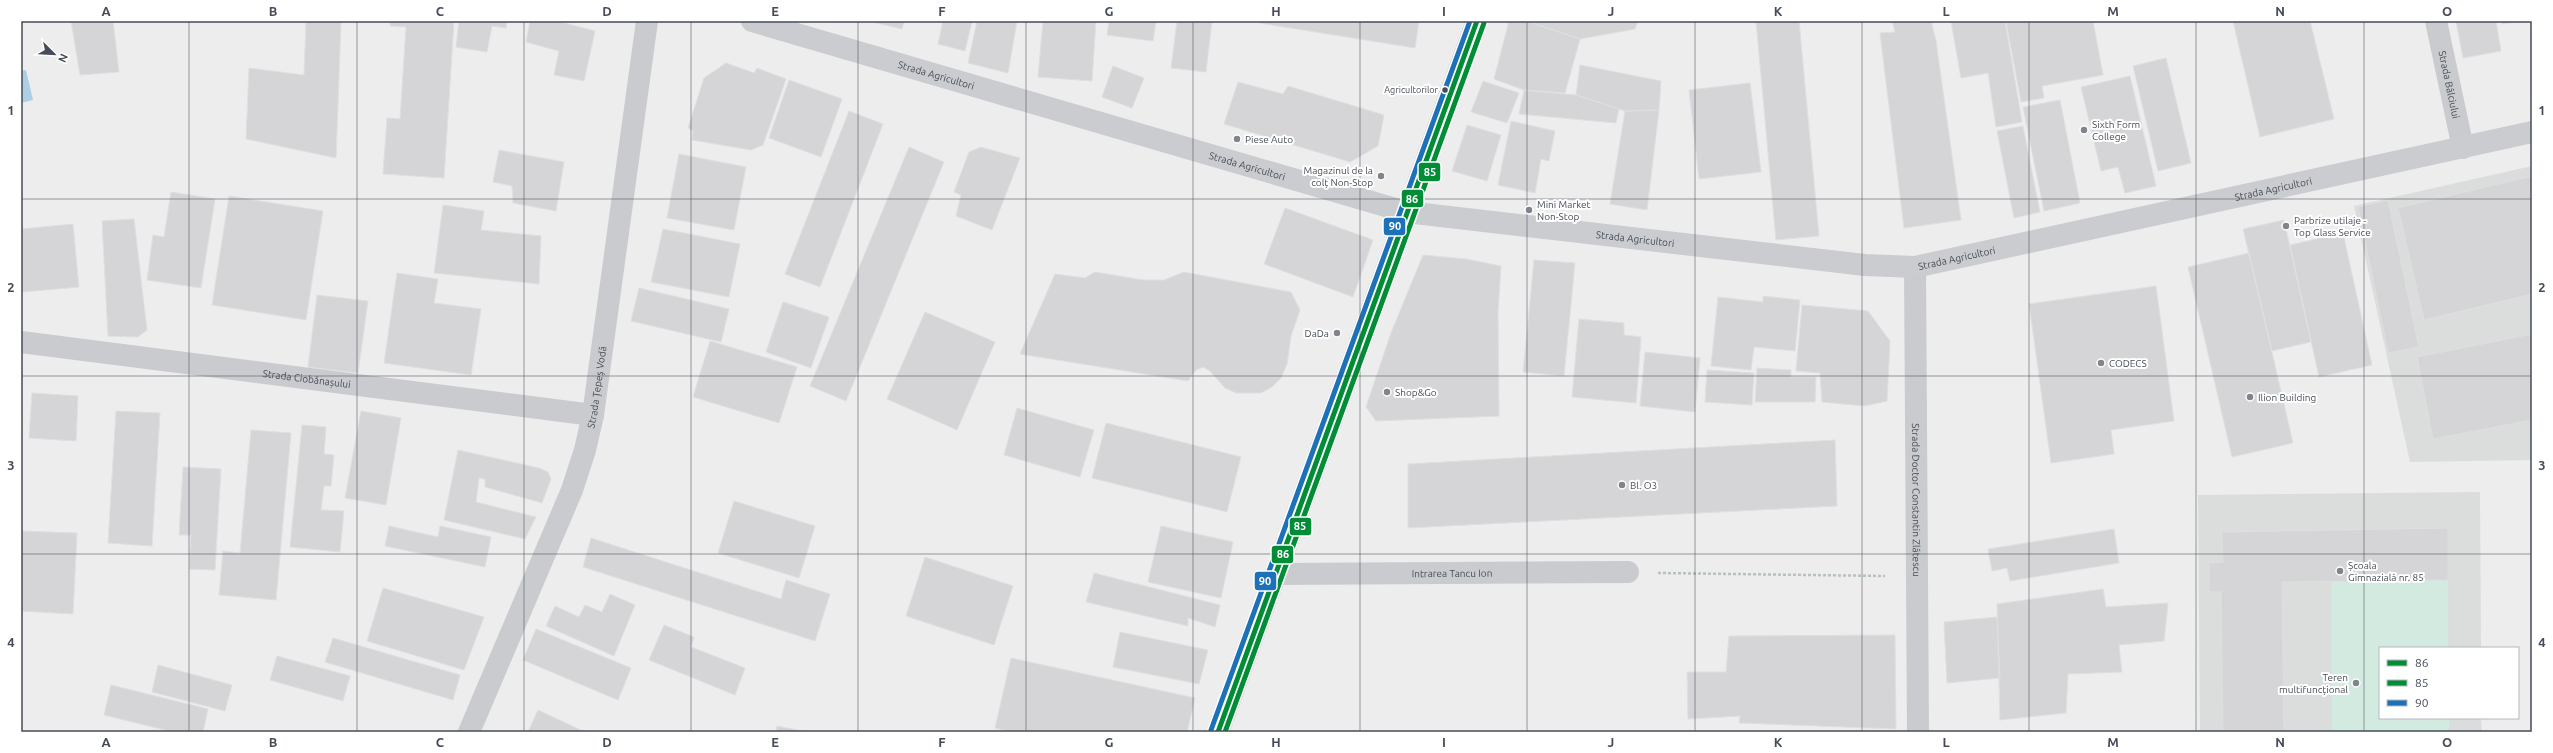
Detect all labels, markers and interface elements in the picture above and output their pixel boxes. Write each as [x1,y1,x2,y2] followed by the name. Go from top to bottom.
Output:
[101,4,111,18] text: A
[269,4,278,18] text: B
[436,4,445,18] text: C
[602,4,612,18] text: D
[771,4,779,18] text: E
[938,4,946,18] text: F
[1105,4,1114,18] text: G
[1271,4,1281,18] text: H
[1442,4,1446,18] text: I
[1608,4,1614,18] text: J
[1774,4,1783,18] text: K
[1942,4,1950,18] text: L
[2107,4,2119,18] text: M
[2275,4,2285,18] text: N
[2442,4,2452,18] text: O
[34,34,74,74] north arrow
[2437,50,2462,120] street label: Strada Bâlciului
[56,52,70,64] text: N
[897,58,976,91] street label: Strada Agricultori
[1384,85,1439,95] place label: Agricultorilor
[1440,85,1450,95] marker: Agricultorilor
[7,103,15,117] text: 1
[2538,103,2546,117] text: 1
[2092,119,2140,142] place label: Sixth Form College
[2079,125,2089,135] marker: Sixth Form College
[1232,134,1242,144] marker: Piese Auto
[1245,134,1293,145] place label: Piese Auto
[1208,149,1287,182] street label: Strada Agricultori
[1418,162,1441,182] line badge: 85
[1303,165,1373,188] place label: Magazinul de la colț Non-Stop
[1424,166,1436,178] text: 85
[1376,171,1386,181] marker: Magazinul de la colț Non-Stop
[2233,175,2313,202] street label: Strada Agricultori
[1401,189,1424,208] line badge: 86
[1406,193,1418,205] text: 86
[1537,199,1591,222] place label: Mini Market Non-Stop
[1524,205,1534,215] marker: Mini Market Non-Stop
[2294,215,2371,238] place label: Parbrize utilaje - Top Glass Service
[1383,217,1406,236] line badge: 90
[1389,220,1401,232] text: 90
[2281,221,2291,231] marker: Parbrize utilaje - Top Glass Service
[1595,228,1675,248] street label: Strada Agricultori
[1917,244,1996,272] street label: Strada Agricultori
[7,280,15,294] text: 2
[2538,280,2546,294] text: 2
[1305,328,1329,339] place label: DaDa
[1332,328,1342,338] marker: DaDa
[585,345,608,429] street label: Strada Țepeș Vodă
[2096,358,2106,368] marker: CODECS
[2109,358,2147,369] place label: CODECS
[262,367,351,390] street label: Strada Ciobănașului
[1382,387,1392,397] marker: Shop&Go
[1395,387,1437,398] place label: Shop&Go
[2245,392,2255,402] marker: Ilion Building
[2258,392,2316,403] place label: Ilion Building
[1911,423,1922,577] street label: Strada Doctor Constantin Zlătescu
[7,458,15,472] text: 3
[2538,458,2546,472] text: 3
[1617,480,1627,490] marker: Bl. O3
[1630,480,1657,491] place label: Bl. O3
[1289,517,1312,536] line badge: 85
[1294,520,1306,532] text: 85
[1271,545,1294,564] line badge: 86
[1277,548,1289,560] text: 86
[2348,560,2424,583] place label: Școala Gimnazială nr. 85
[2335,566,2345,576] marker: Școala Gimnazială nr. 85
[1412,567,1492,579] street label: Intrarea Tancu Ion
[1254,571,1277,591] line badge: 90
[1259,575,1271,587] text: 90
[7,635,15,649] text: 4
[2538,635,2546,649] text: 4
[2379,647,2519,719] legend
[2415,656,2429,669] text: 86
[2279,672,2348,695] place label: Teren multifuncțional
[2415,676,2429,689] text: 85
[2351,678,2361,688] marker: Teren multifuncțional
[2415,696,2429,709] text: 90
[101,735,111,749] text: A
[269,735,278,749] text: B
[436,735,445,749] text: C
[602,735,612,749] text: D
[771,735,779,749] text: E
[938,735,946,749] text: F
[1105,735,1114,749] text: G
[1271,735,1281,749] text: H
[1442,735,1446,749] text: I
[1608,735,1614,749] text: J
[1774,735,1783,749] text: K
[1942,735,1950,749] text: L
[2107,735,2119,749] text: M
[2275,735,2285,749] text: N
[2442,735,2452,749] text: O

